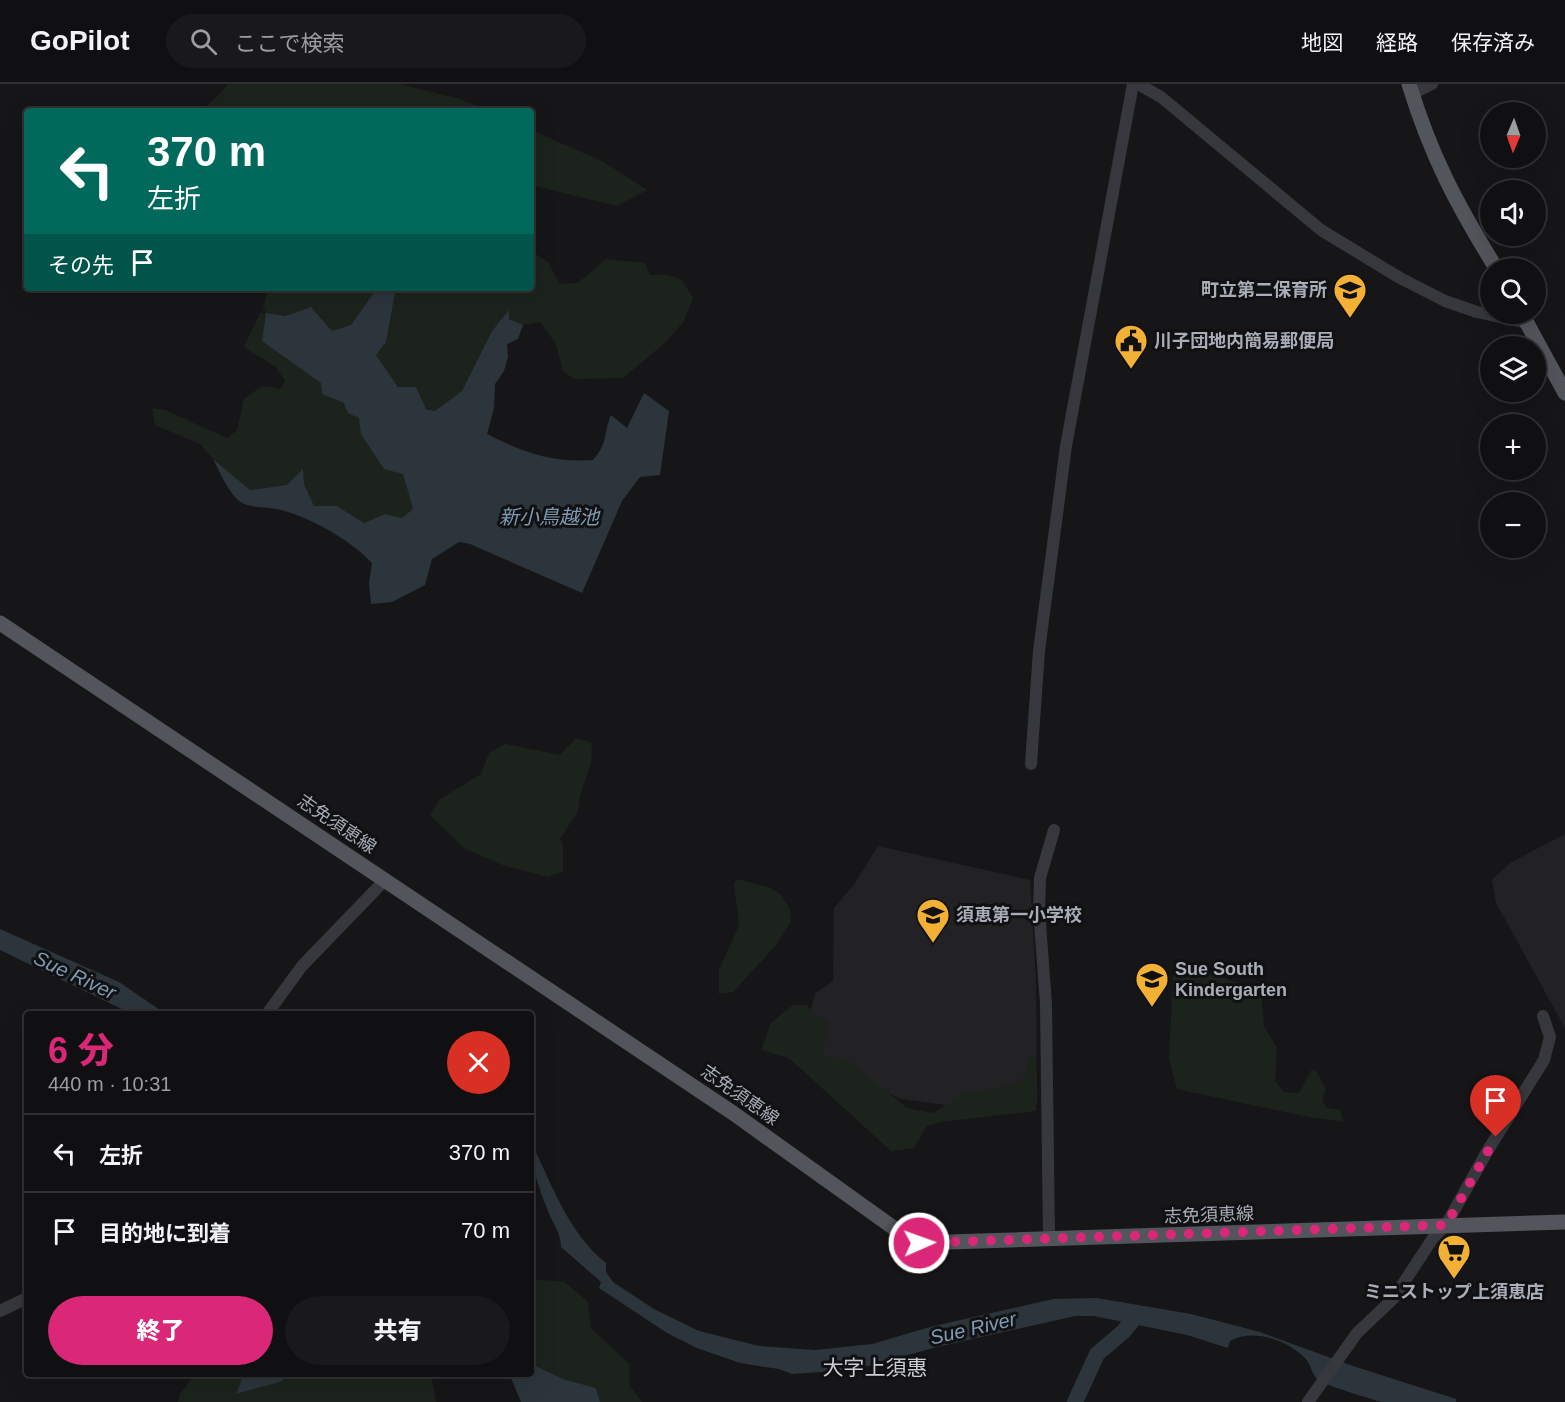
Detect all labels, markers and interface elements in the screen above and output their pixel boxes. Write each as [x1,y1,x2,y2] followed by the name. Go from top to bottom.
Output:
[166,14,586,68] search box
[30,25,130,56] text: GoPilot
[187,25,220,58] icon: search
[235,31,345,56] text: ここで検索
[1301,31,1343,54] text: 地図
[1376,31,1418,54] text: 経路
[1451,31,1535,54] text: 保存済み
[1480,102,1546,168] north arrow
[1480,102,1546,558] map controls
[147,128,266,175] text: 370 m
[48,132,126,210] icon: left
[1480,180,1546,246] button: sound
[147,184,201,214] text: 左折
[126,246,159,279] icon: arrive
[48,253,114,278] text: その先
[1480,258,1546,324] button: search
[1332,272,1368,319] school or university icon: 町立第二保育所
[1201,280,1327,300] place label: 町立第二保育所
[1113,323,1149,370] public building icon: 川子団地内簡易郵便局
[1154,331,1334,351] place label: 川子団地内簡易郵便局
[1480,336,1546,402] button: layers
[1480,414,1546,480] button: +
[1480,492,1546,558] button: −
[499,506,601,528] water label: 新小鳥越池
[294,791,380,857] street label: 志免須恵線
[915,897,951,944] school or university icon: 須恵第一小学校
[956,905,1082,925] place label: 須恵第一小学校
[31,946,121,1004] water label: Sue River
[1175,959,1287,1000] place label: Sue South Kindergarten
[1134,961,1170,1008] school or university icon: Sue South Kindergarten
[48,1030,114,1071] text: 6 分
[447,1031,510,1094] button: close
[697,1061,783,1129] street label: 志免須恵線
[48,1073,171,1095] text: 440 m · 10:31
[1470,1075,1521,1137] pin
[1479,1084,1512,1117] icon: arrive
[48,1137,81,1170] icon: left
[449,1140,510,1165] text: 370 m
[99,1143,143,1168] text: 左折
[1164,1203,1254,1227] street label: 志免須恵線
[887,1211,951,1275] position arrow
[48,1215,81,1248] icon: arrive
[461,1218,510,1243] text: 70 m
[99,1221,231,1246] text: 目的地に到着
[1436,1233,1472,1280] supermarket icon: ミニストップ上須恵店
[1364,1282,1544,1302] place label: ミニストップ上須恵店
[48,1296,273,1365] button: 終了
[285,1296,510,1365] button: 共有
[928,1307,1020,1349] water label: Sue River
[823,1356,928,1379] district label: 大字上須惠

